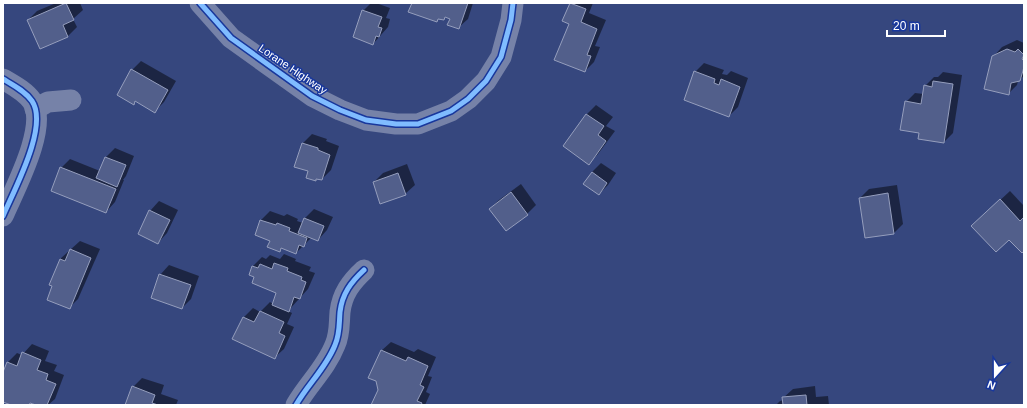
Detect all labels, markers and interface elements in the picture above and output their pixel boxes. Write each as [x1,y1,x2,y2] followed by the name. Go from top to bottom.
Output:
[887,12,945,38] scale bar
[893,19,920,33] text: 20 m
[257,42,330,96] street label: Lorane Highway
[975,356,1015,396] north arrow
[986,378,997,392] text: N

